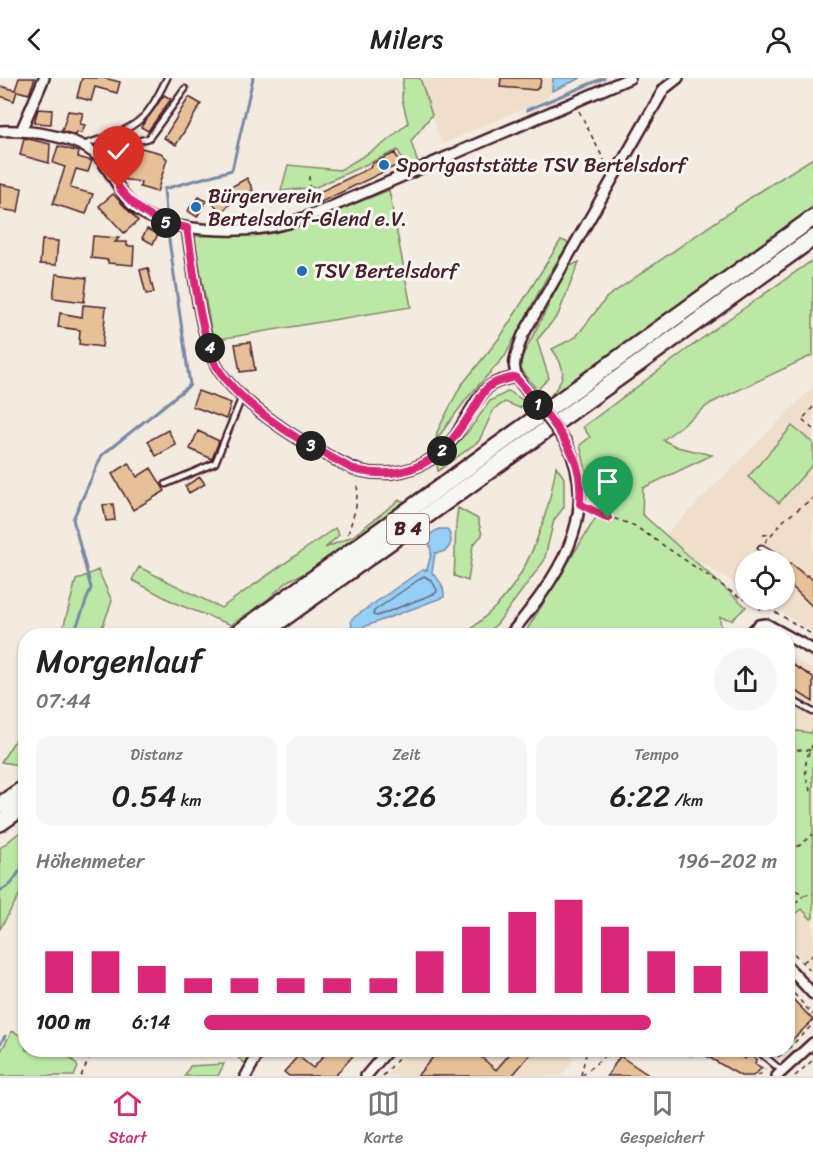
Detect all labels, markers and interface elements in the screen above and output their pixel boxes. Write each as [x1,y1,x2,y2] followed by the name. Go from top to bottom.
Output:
[370,15,443,63] text: Milers
[18,23,51,56] icon: back
[762,23,795,56] icon: person
[93,126,144,188] pin
[102,135,135,168] icon: check
[396,148,689,183] place label: Sportgaststätte TSV Bertelsdorf
[377,158,391,172] marker: Sportgaststätte TSV Bertelsdorf
[208,179,407,237] place label: Bürgerverein Bertelsdorf-Glend e.V.
[189,200,203,214] marker: Bürgerverein Bertelsdorf-Glend e.V.
[151,208,181,238] pin: 5
[161,208,171,237] text: 5
[314,254,460,289] place label: TSV Bertelsdorf
[295,264,309,278] marker: TSV Bertelsdorf
[195,333,225,363] pin: 4
[205,333,215,362] text: 4
[523,390,553,420] pin: 1
[535,390,541,419] text: 1
[296,431,326,461] pin: 3
[307,431,315,460] text: 3
[427,436,457,466] pin: 2
[437,436,447,465] text: 2
[582,456,633,518] pin
[591,465,624,498] icon: arrive
[387,514,429,544] road number: B 4
[735,550,795,610] map controls
[735,550,795,610] button: locate
[36,632,203,690] text: Morgenlauf
[714,648,777,711] button: share
[36,684,91,719] text: 07:44
[130,740,183,769] text: Distanz
[392,740,421,769] text: Zeit
[634,740,679,769] text: Tempo
[111,769,177,823] text: 0.54
[377,769,436,823] text: 3:26
[610,769,670,823] text: 6:22
[177,786,202,815] text: km
[670,786,703,815] text: /km
[36,844,144,879] text: Höhenmeter
[677,844,777,879] text: 196–202 m
[36,1005,90,1040] text: 100 m
[132,1005,170,1040] text: 6:14
[109,1087,147,1152] tab: Start
[364,1087,403,1152] tab: Karte
[620,1087,704,1152] tab: Gespeichert

